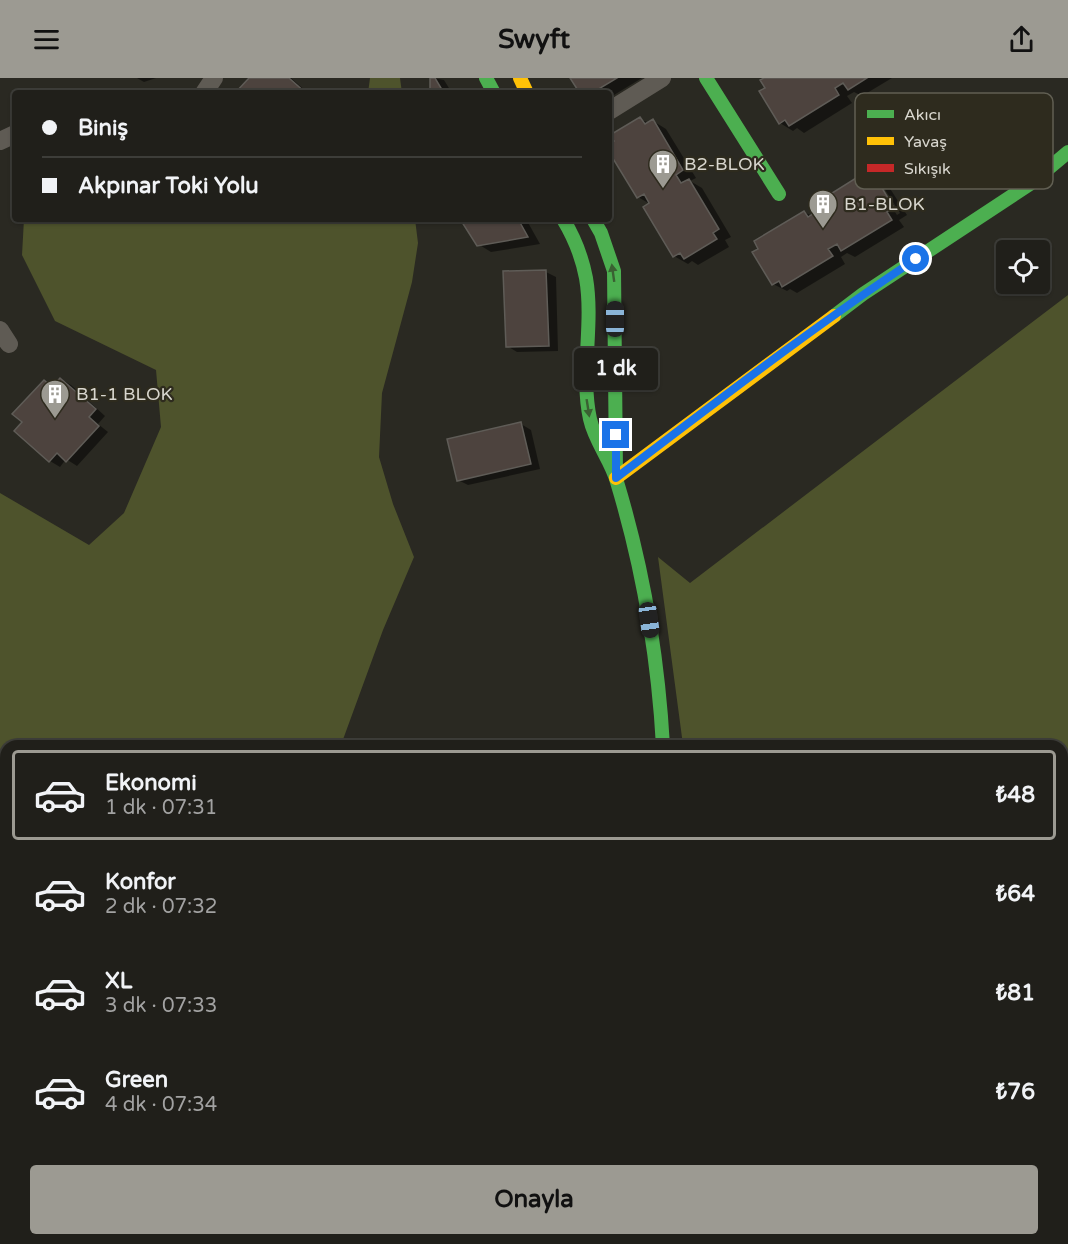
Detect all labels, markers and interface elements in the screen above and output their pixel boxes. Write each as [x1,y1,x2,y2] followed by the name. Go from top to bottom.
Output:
[30,23,63,56] icon: menu
[498,23,570,56] text: Swyft
[1005,23,1038,56] icon: share
[855,93,1053,189] legend
[904,105,941,125] text: Akıcı
[78,115,128,141] text: Biniş
[904,132,947,152] text: Yavaş
[647,148,679,190] building icon: B2-BLOK
[684,153,765,175] place label: B2-BLOK
[904,159,951,179] text: Sıkışık
[78,173,259,199] text: Akpınar Toki Yolu
[807,188,839,230] building icon: B1-BLOK
[844,193,925,215] place label: B1-BLOK
[996,240,1050,294] map controls
[996,240,1050,294] button: locate
[902,245,929,272] route start
[609,263,618,282] one-way arrow
[606,301,624,337] car
[574,348,658,390] callout: 1 dk
[595,357,637,381] text: 1 dk
[39,378,71,420] building icon: B1-1 BLOK
[76,383,173,405] place label: B1-1 BLOK
[584,399,593,418] one-way arrow
[602,421,629,448] route end
[638,601,660,639] car
[33,768,87,822] icon: car
[105,770,197,796] text: Ekonomi
[996,782,1035,808] text: ₺48
[105,796,217,820] text: 1 dk · 07:31
[33,867,87,921] icon: car
[105,869,176,895] text: Konfor
[996,881,1035,907] text: ₺64
[105,895,217,919] text: 2 dk · 07:32
[33,966,87,1020] icon: car
[105,968,132,994] text: XL
[996,980,1035,1006] text: ₺81
[105,994,217,1018] text: 3 dk · 07:33
[33,1065,87,1119] icon: car
[105,1067,168,1093] text: Green
[996,1079,1035,1105] text: ₺76
[105,1093,217,1117] text: 4 dk · 07:34
[30,1165,1038,1234] button: Onayla

